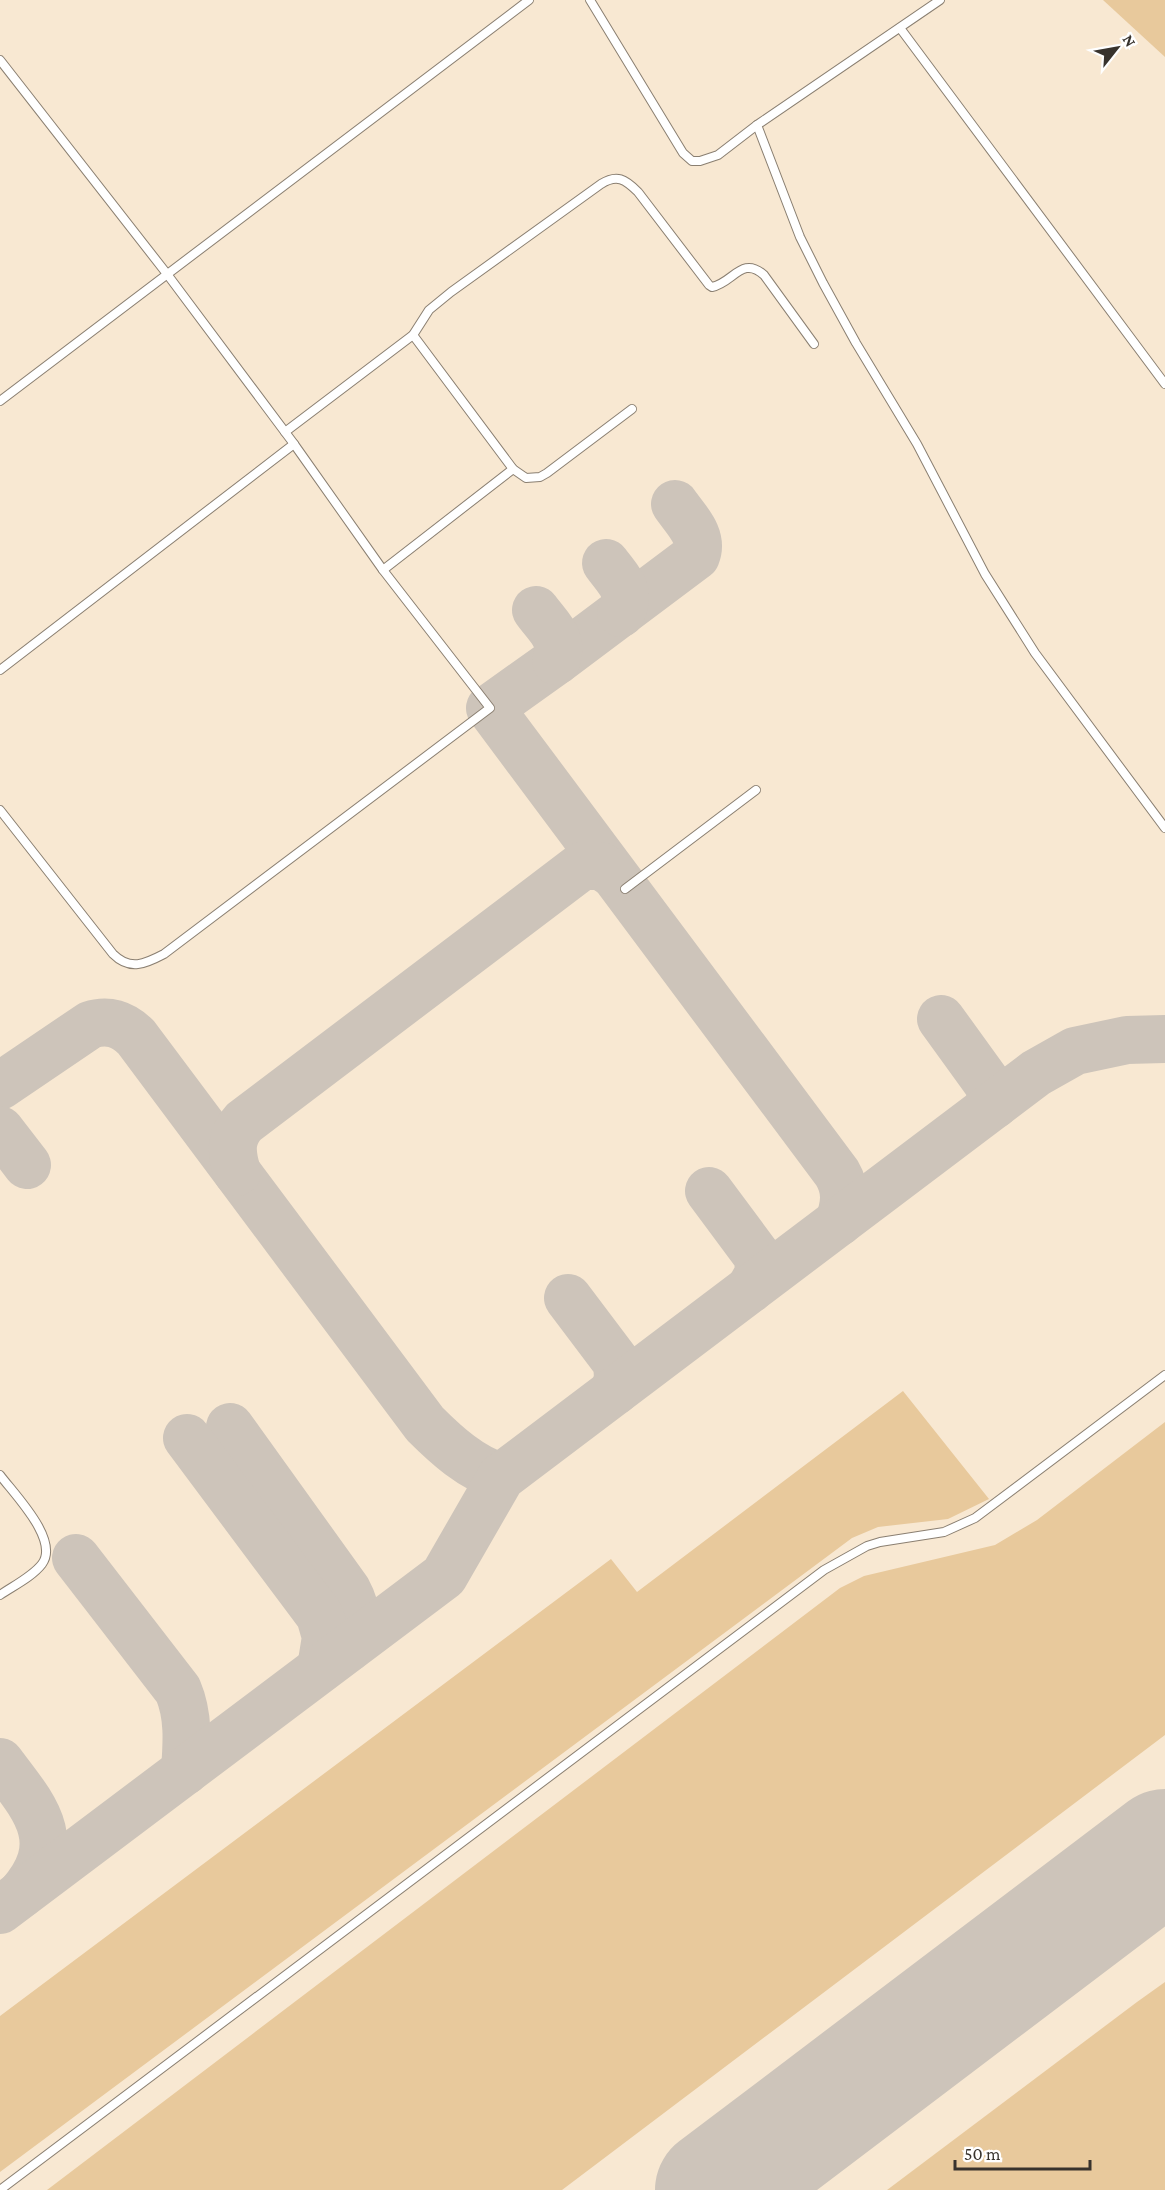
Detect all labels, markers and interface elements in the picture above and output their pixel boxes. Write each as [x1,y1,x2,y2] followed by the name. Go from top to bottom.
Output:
[1087,18,1147,78] north arrow
[1119,31,1140,50] text: N
[955,2133,1090,2171] scale bar
[964,2144,1001,2164] text: 50 m

